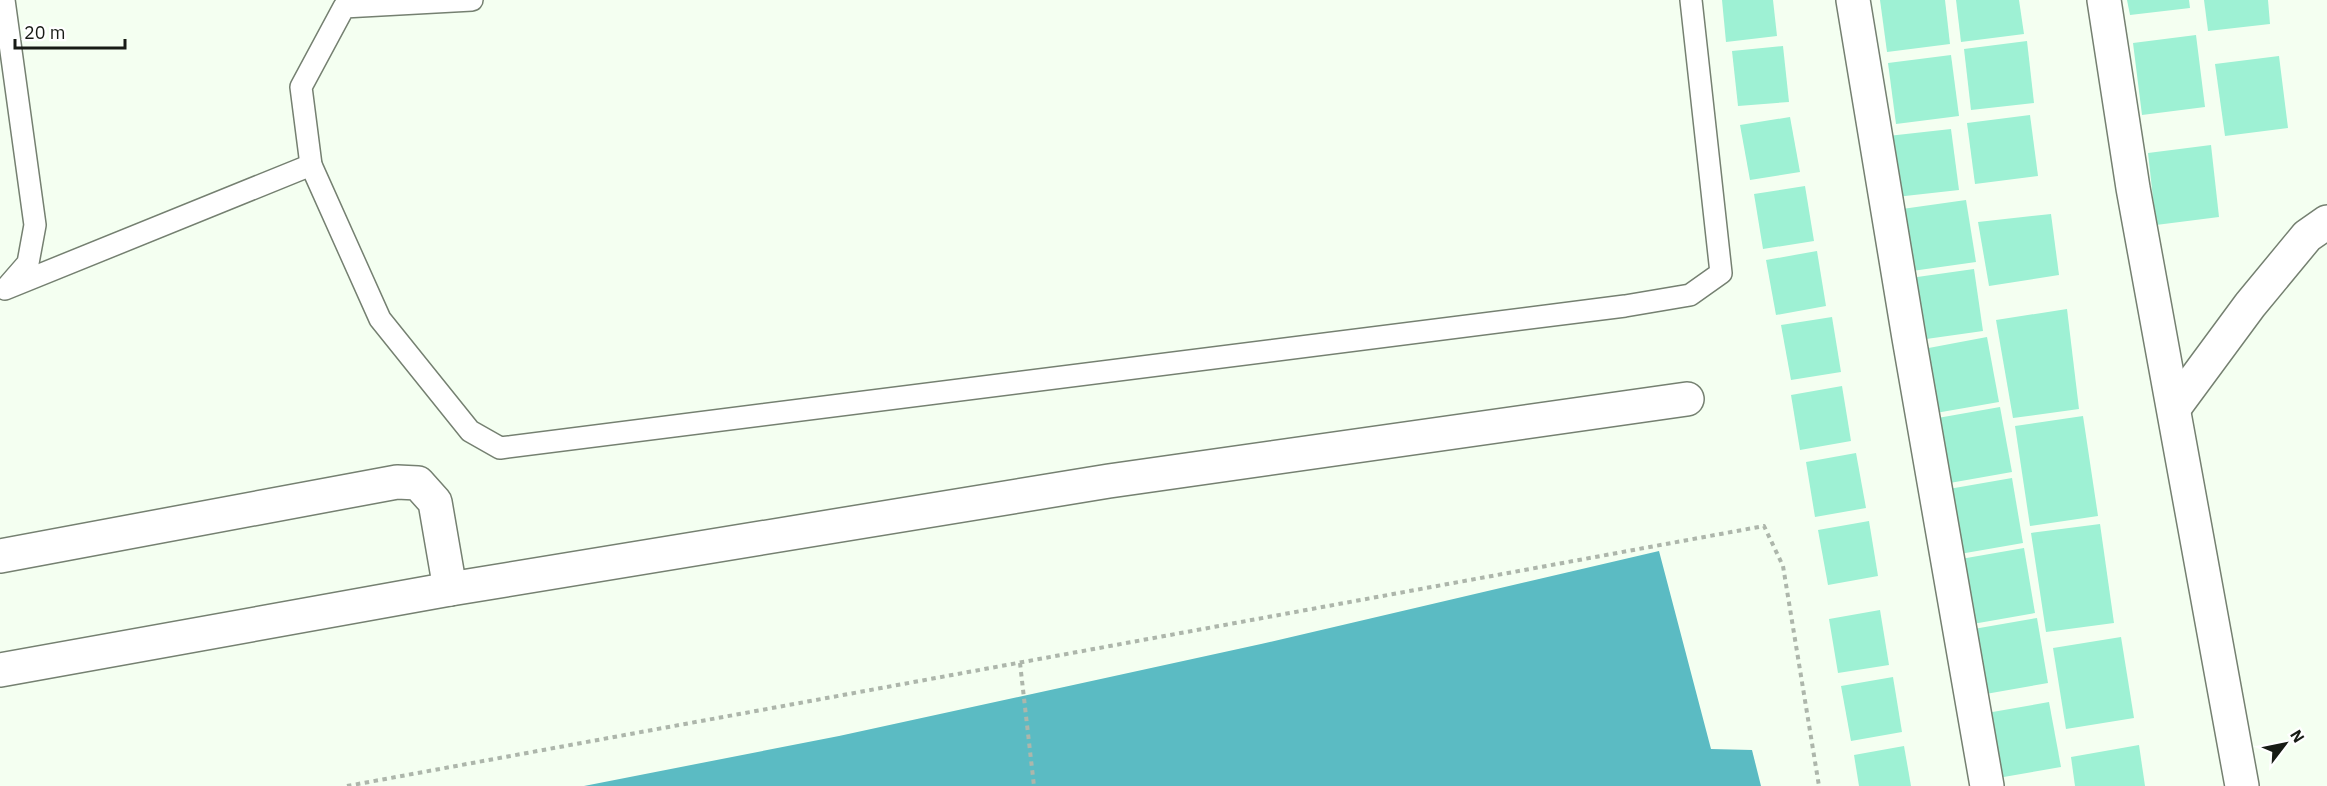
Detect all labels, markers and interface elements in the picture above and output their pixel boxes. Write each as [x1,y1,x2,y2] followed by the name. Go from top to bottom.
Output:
[15,12,124,50] scale bar
[24,21,66,44] text: 20 m
[2255,714,2315,774] north arrow
[2286,726,2309,746] text: N

